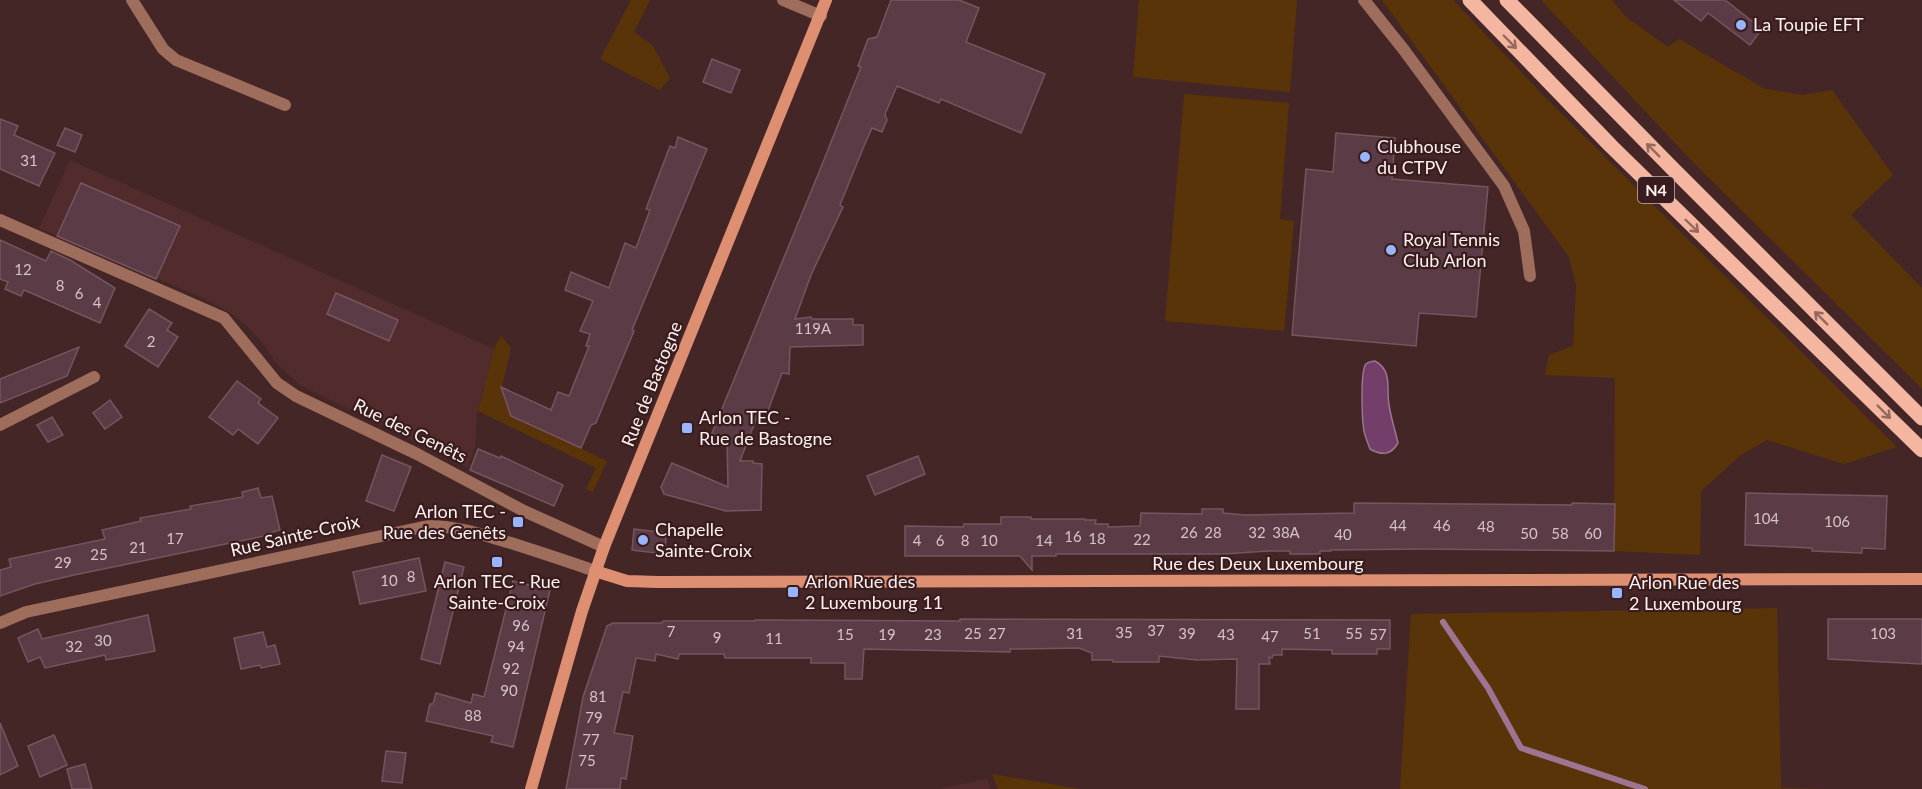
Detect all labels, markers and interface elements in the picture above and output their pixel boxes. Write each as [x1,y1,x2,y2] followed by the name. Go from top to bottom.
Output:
[1753,13,1864,35] place label: La Toupie EFT
[1734,18,1748,32] marker: La Toupie EFT
[1503,35,1518,50] one-way arrow
[1377,135,1461,178] place label: Clubhouse du CTPV
[1646,142,1661,157] one-way arrow
[1358,150,1372,164] marker: Clubhouse du CTPV
[20,151,38,169] house number: 31
[1638,177,1674,203] road number: N4
[1684,218,1699,233] one-way arrow
[1403,228,1500,271] place label: Royal Tennis Club Arlon
[1384,243,1398,257] marker: Royal Tennis Club Arlon
[14,260,32,278] house number: 12
[56,276,64,294] house number: 8
[75,284,84,302] house number: 6
[93,293,102,311] house number: 4
[1813,311,1828,325] one-way arrow
[616,318,686,449] street label: Rue de Bastogne
[795,319,832,337] house number: 119A
[147,332,155,350] house number: 2
[350,393,471,467] street label: Rue des Genêts
[1877,405,1892,420] one-way arrow
[699,406,832,449] place label: Arlon TEC - Rue de Bastogne
[680,421,694,435] marker: Arlon TEC - Rue de Bastogne
[383,500,506,543] place label: Arlon TEC - Rue des Genêts
[228,509,362,561] street label: Rue Sainte-Croix
[1753,509,1779,527] house number: 104
[1824,512,1850,530] house number: 106
[511,515,525,529] marker: Arlon TEC - Rue des Genêts
[1389,516,1407,534] house number: 44
[1433,516,1451,534] house number: 46
[1477,517,1495,535] house number: 48
[655,518,752,561] place label: Chapelle Sainte-Croix
[1180,523,1198,541] house number: 26
[1204,523,1222,541] house number: 28
[1248,523,1266,541] house number: 32
[1272,523,1301,541] house number: 38A
[1520,524,1538,542] house number: 50
[1551,524,1569,542] house number: 58
[1584,524,1602,542] house number: 60
[1334,525,1352,543] house number: 40
[1064,527,1082,545] house number: 16
[166,529,184,547] house number: 17
[1088,529,1106,547] house number: 18
[1133,530,1151,548] house number: 22
[913,531,922,549] house number: 4
[936,531,945,549] house number: 6
[961,531,969,549] house number: 8
[980,531,998,549] house number: 10
[1035,531,1053,549] house number: 14
[636,533,650,547] marker: Chapelle Sainte-Croix
[129,538,147,556] house number: 21
[90,545,108,563] house number: 25
[1152,552,1364,574] street label: Rue des Deux Luxembourg
[54,553,72,571] house number: 29
[490,555,504,569] marker: Arlon TEC - Rue Sainte-Croix
[407,567,415,585] house number: 8
[434,570,560,613] place label: Arlon TEC - Rue Sainte-Croix
[805,570,943,613] place label: Arlon Rue des 2 Luxembourg 11
[380,571,398,589] house number: 10
[1629,571,1742,614] place label: Arlon Rue des 2 Luxembourg
[786,585,800,599] marker: Arlon Rue des 2 Luxembourg 11
[1610,586,1624,600] marker: Arlon Rue des 2 Luxembourg
[512,616,530,634] house number: 96
[1147,621,1165,639] house number: 37
[667,622,676,640] house number: 7
[1115,623,1133,641] house number: 35
[964,624,982,642] house number: 25
[988,624,1006,642] house number: 27
[1066,624,1084,642] house number: 31
[1178,624,1196,642] house number: 39
[1303,624,1321,642] house number: 51
[1345,624,1363,642] house number: 55
[1870,624,1896,642] house number: 103
[836,625,854,643] house number: 15
[878,625,896,643] house number: 19
[924,625,942,643] house number: 23
[1217,625,1235,643] house number: 43
[1369,625,1387,643] house number: 57
[1261,627,1279,645] house number: 47
[713,628,721,646] house number: 9
[765,629,783,647] house number: 11
[94,631,112,649] house number: 30
[65,637,83,655] house number: 32
[507,637,525,655] house number: 94
[502,659,520,677] house number: 92
[500,681,518,699] house number: 90
[589,687,607,705] house number: 81
[464,706,482,724] house number: 88
[585,708,603,726] house number: 79
[582,730,600,748] house number: 77
[578,751,596,769] house number: 75

